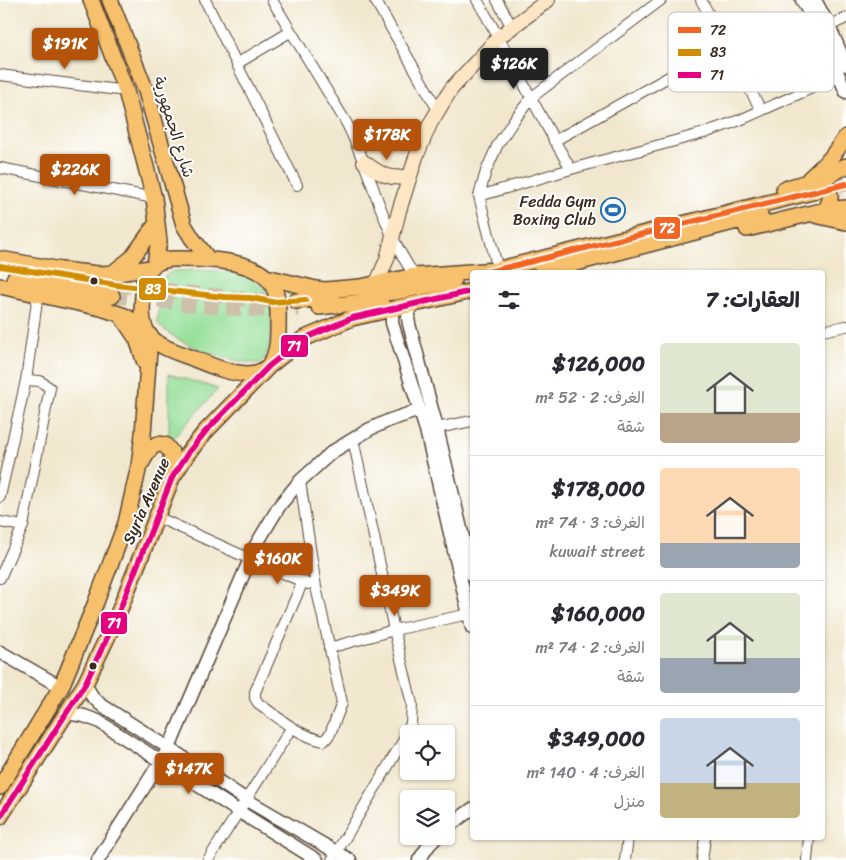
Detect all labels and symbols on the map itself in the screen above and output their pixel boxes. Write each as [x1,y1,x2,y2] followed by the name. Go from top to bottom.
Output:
[668,12,834,92] legend
[710,18,726,43] text: 72
[30,28,100,70] pin: $191K
[710,40,726,65] text: 83
[479,48,549,90] pin: $126K
[710,63,724,88] text: 71
[145,73,203,181] street label: شارع الجمهورية
[352,119,422,161] pin: $178K
[40,154,110,196] pin: $226K
[513,187,596,234] place label: Fedda Gym Boxing Club
[600,197,626,223] sports icon: Fedda Gym Boxing Club
[653,216,681,240] line badge: 72
[659,216,676,241] text: 72
[89,276,99,286] unlabelled marker
[138,277,167,301] line badge: 83
[144,277,161,302] text: 83
[280,334,309,358] line badge: 71
[287,334,301,359] text: 71
[114,453,178,549] street label: Syria Avenue
[243,542,313,585] pin: $160K
[360,574,430,617] pin: $349K
[100,611,128,635] line badge: 71
[107,611,121,636] text: 71
[88,661,98,671] unlabelled marker
[154,752,224,795] pin: $147K

